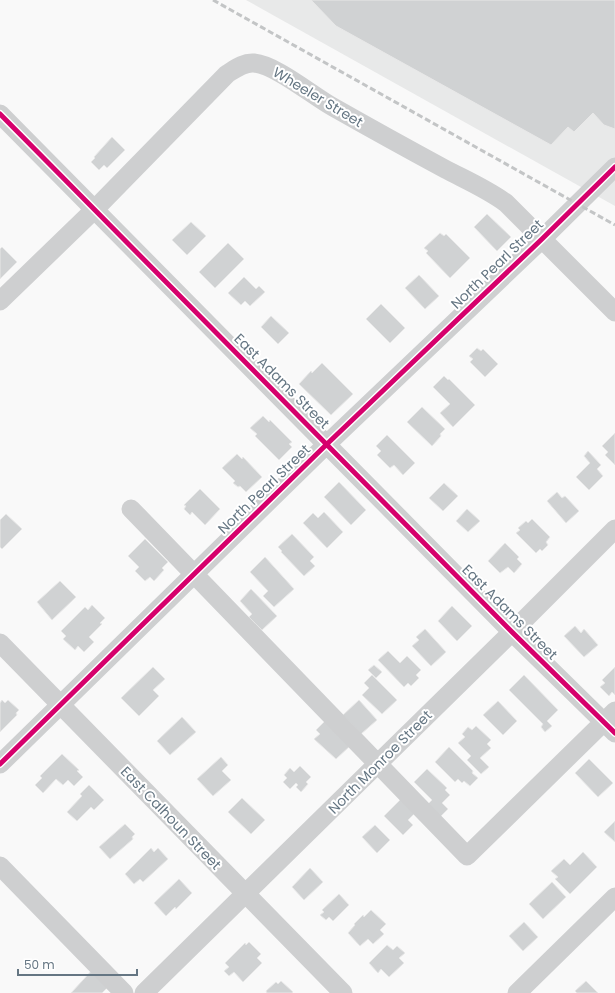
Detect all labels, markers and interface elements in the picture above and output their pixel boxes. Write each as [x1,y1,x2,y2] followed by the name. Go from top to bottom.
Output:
[269,62,367,132] street label: Wheeler Street
[446,215,548,313] street label: North Pearl Street
[230,329,334,433] street label: East Adams Street
[213,440,315,538] street label: North Pearl Street
[458,560,562,664] street label: East Adams Street
[324,706,436,818] street label: North Monroe Street
[116,762,226,874] street label: East Calhoun Street
[18,951,137,977] scale bar
[24,956,55,973] text: 50 m

